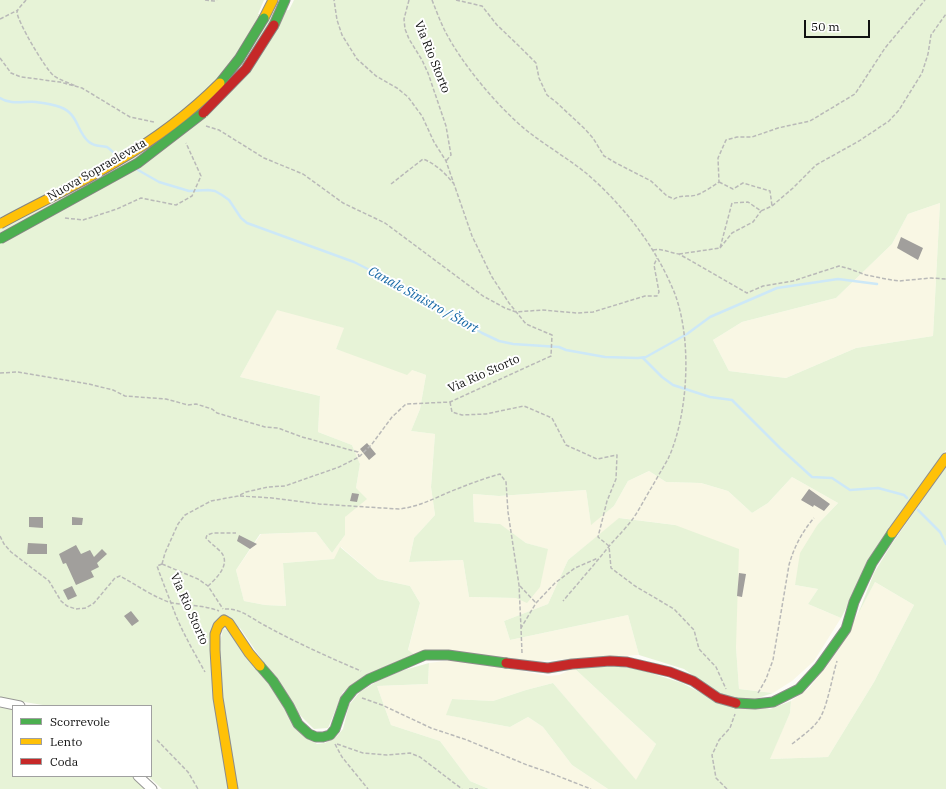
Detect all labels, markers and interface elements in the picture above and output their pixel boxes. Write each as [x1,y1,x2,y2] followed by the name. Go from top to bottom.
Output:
[806,12,872,38] scale bar
[411,19,453,95] street label: Via Rio Storto
[811,19,840,34] text: 50 m
[45,136,149,204] street label: Nuova Sopraelevata
[365,263,481,337] water label: Canale Sinistro / Štort
[446,352,522,396] street label: Via Rio Storto
[167,571,211,647] street label: Via Rio Storto
[12,705,152,777] legend
[50,714,110,729] text: Scorrevole
[50,734,82,749] text: Lento
[50,754,78,769] text: Coda

